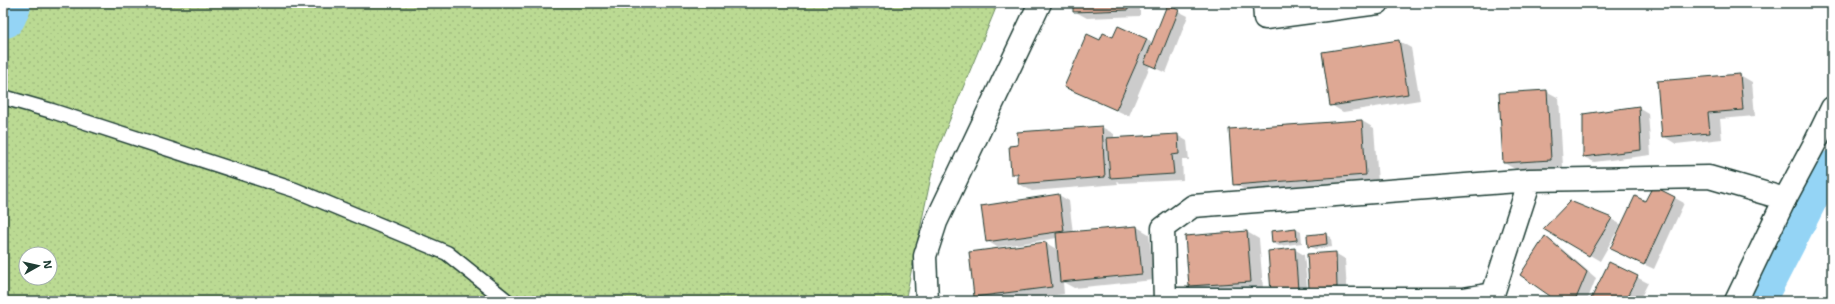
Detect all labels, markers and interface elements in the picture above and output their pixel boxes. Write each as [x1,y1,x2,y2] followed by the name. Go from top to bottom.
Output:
[18,246,58,286] north arrow
[39,259,55,270] text: N

